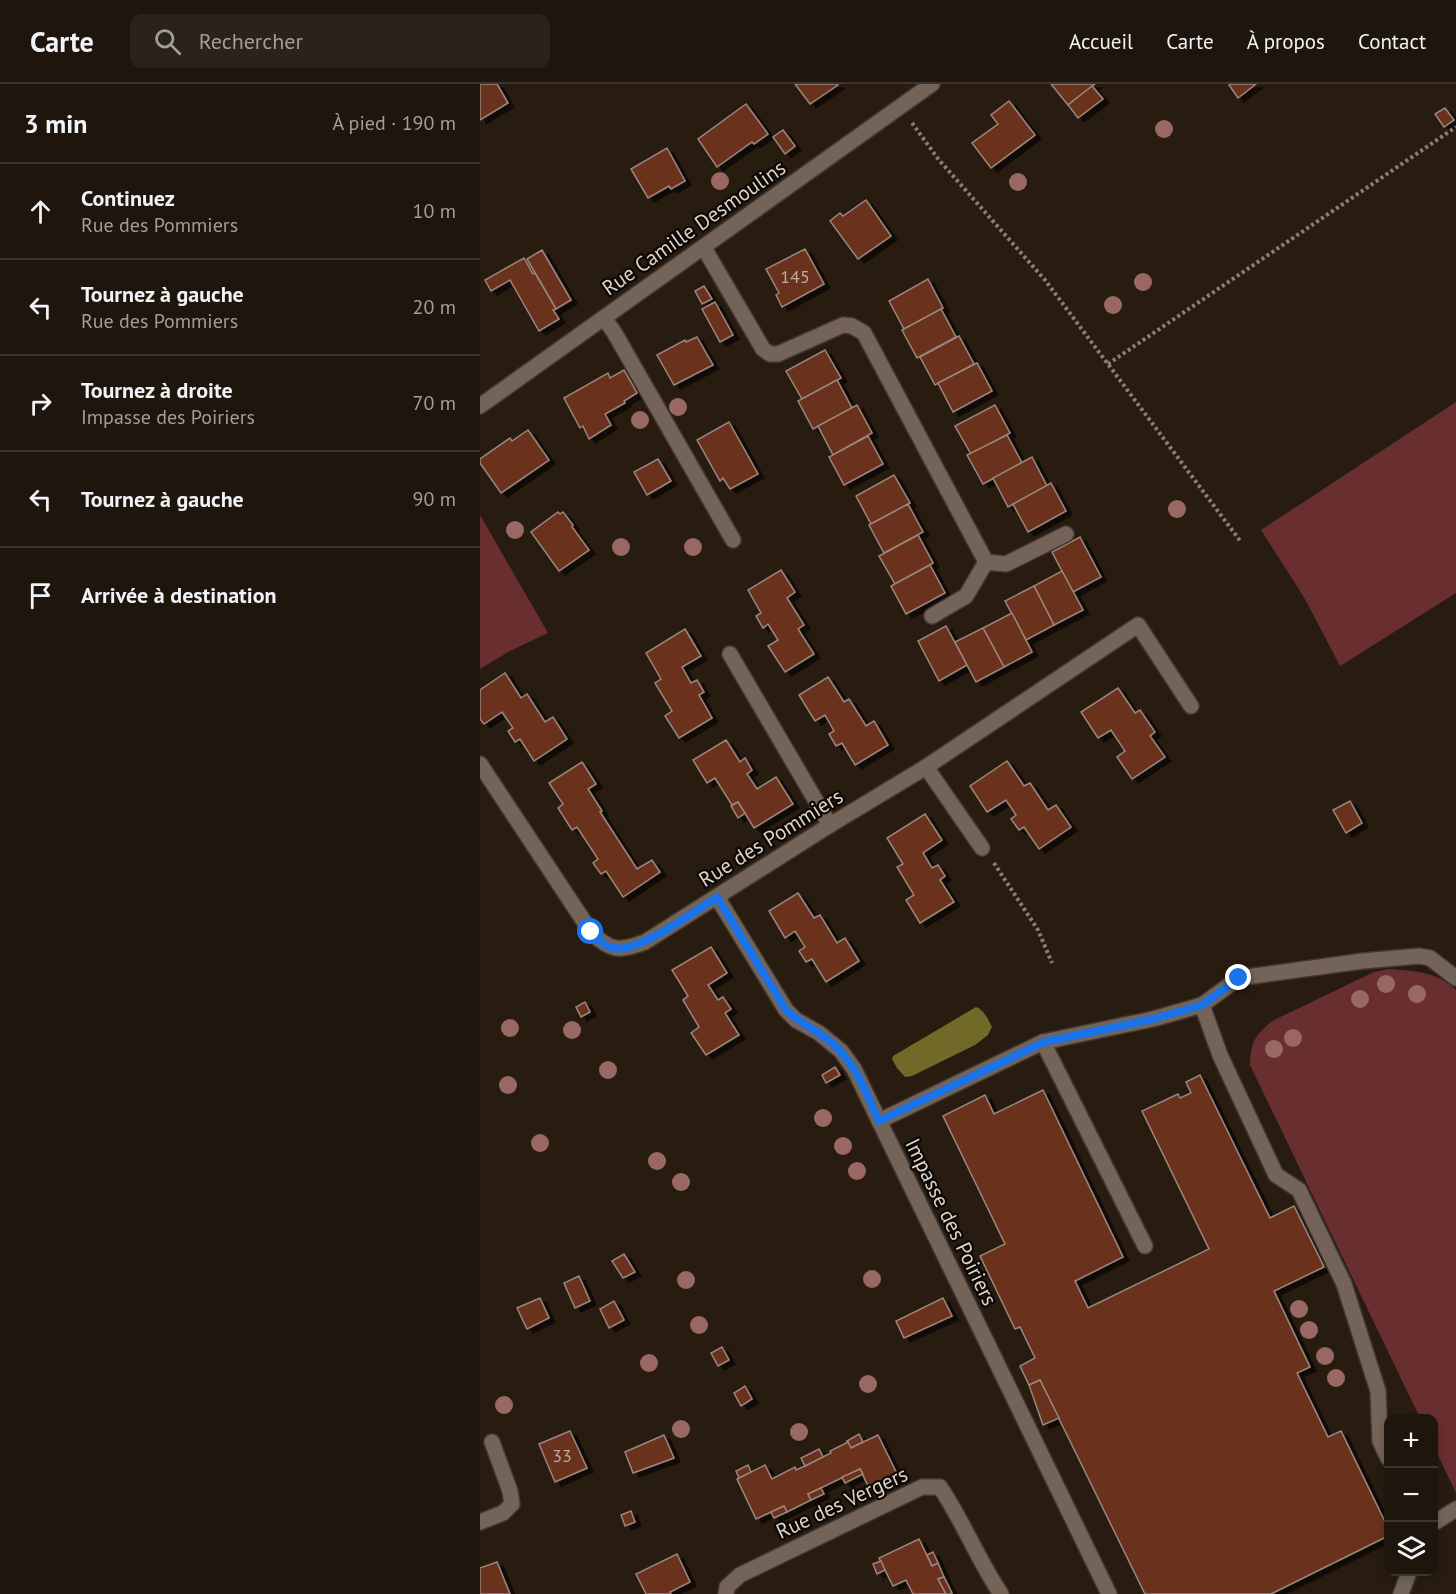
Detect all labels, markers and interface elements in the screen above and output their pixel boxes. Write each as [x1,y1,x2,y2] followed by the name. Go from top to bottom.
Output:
[130,14,550,68] search box
[30,23,94,60] text: Carte
[151,25,184,58] icon: search
[199,27,303,55] text: Rechercher
[1069,28,1133,55] text: Accueil
[1166,28,1214,55] text: Carte
[1247,28,1325,55] text: À propos
[1358,28,1426,55] text: Contact
[24,107,87,140] text: 3 min
[332,110,456,136] text: À pied · 190 m
[597,154,791,301] street label: Rue Camille Desmoulins
[81,184,175,212] text: Continuez
[24,195,57,228] icon: ahead
[413,198,456,224] text: 10 m
[81,212,238,238] text: Rue des Pommiers
[780,265,810,288] house number: 145
[81,280,244,308] text: Tournez à gauche
[24,291,57,324] icon: left
[413,294,456,320] text: 20 m
[81,308,238,334] text: Rue des Pommiers
[81,376,233,404] text: Tournez à droite
[24,387,57,420] icon: right
[413,390,456,416] text: 70 m
[81,404,255,430] text: Impasse des Poiriers
[24,483,57,516] icon: left
[81,485,244,513] text: Tournez à gauche
[413,486,456,512] text: 90 m
[24,579,57,612] icon: arrive
[81,581,277,609] text: Arrivée à destination
[694,782,848,893] street label: Rue des Pommiers
[577,918,603,944] route start
[1225,964,1251,990] route end
[899,1134,1004,1310] street label: Impasse des Poiriers
[1384,1414,1438,1576] map controls
[1384,1414,1438,1468] button: +
[552,1444,572,1467] house number: 33
[772,1460,912,1545] street label: Rue des Vergers
[1384,1468,1438,1522] button: −
[1384,1522,1438,1576] button: layers

